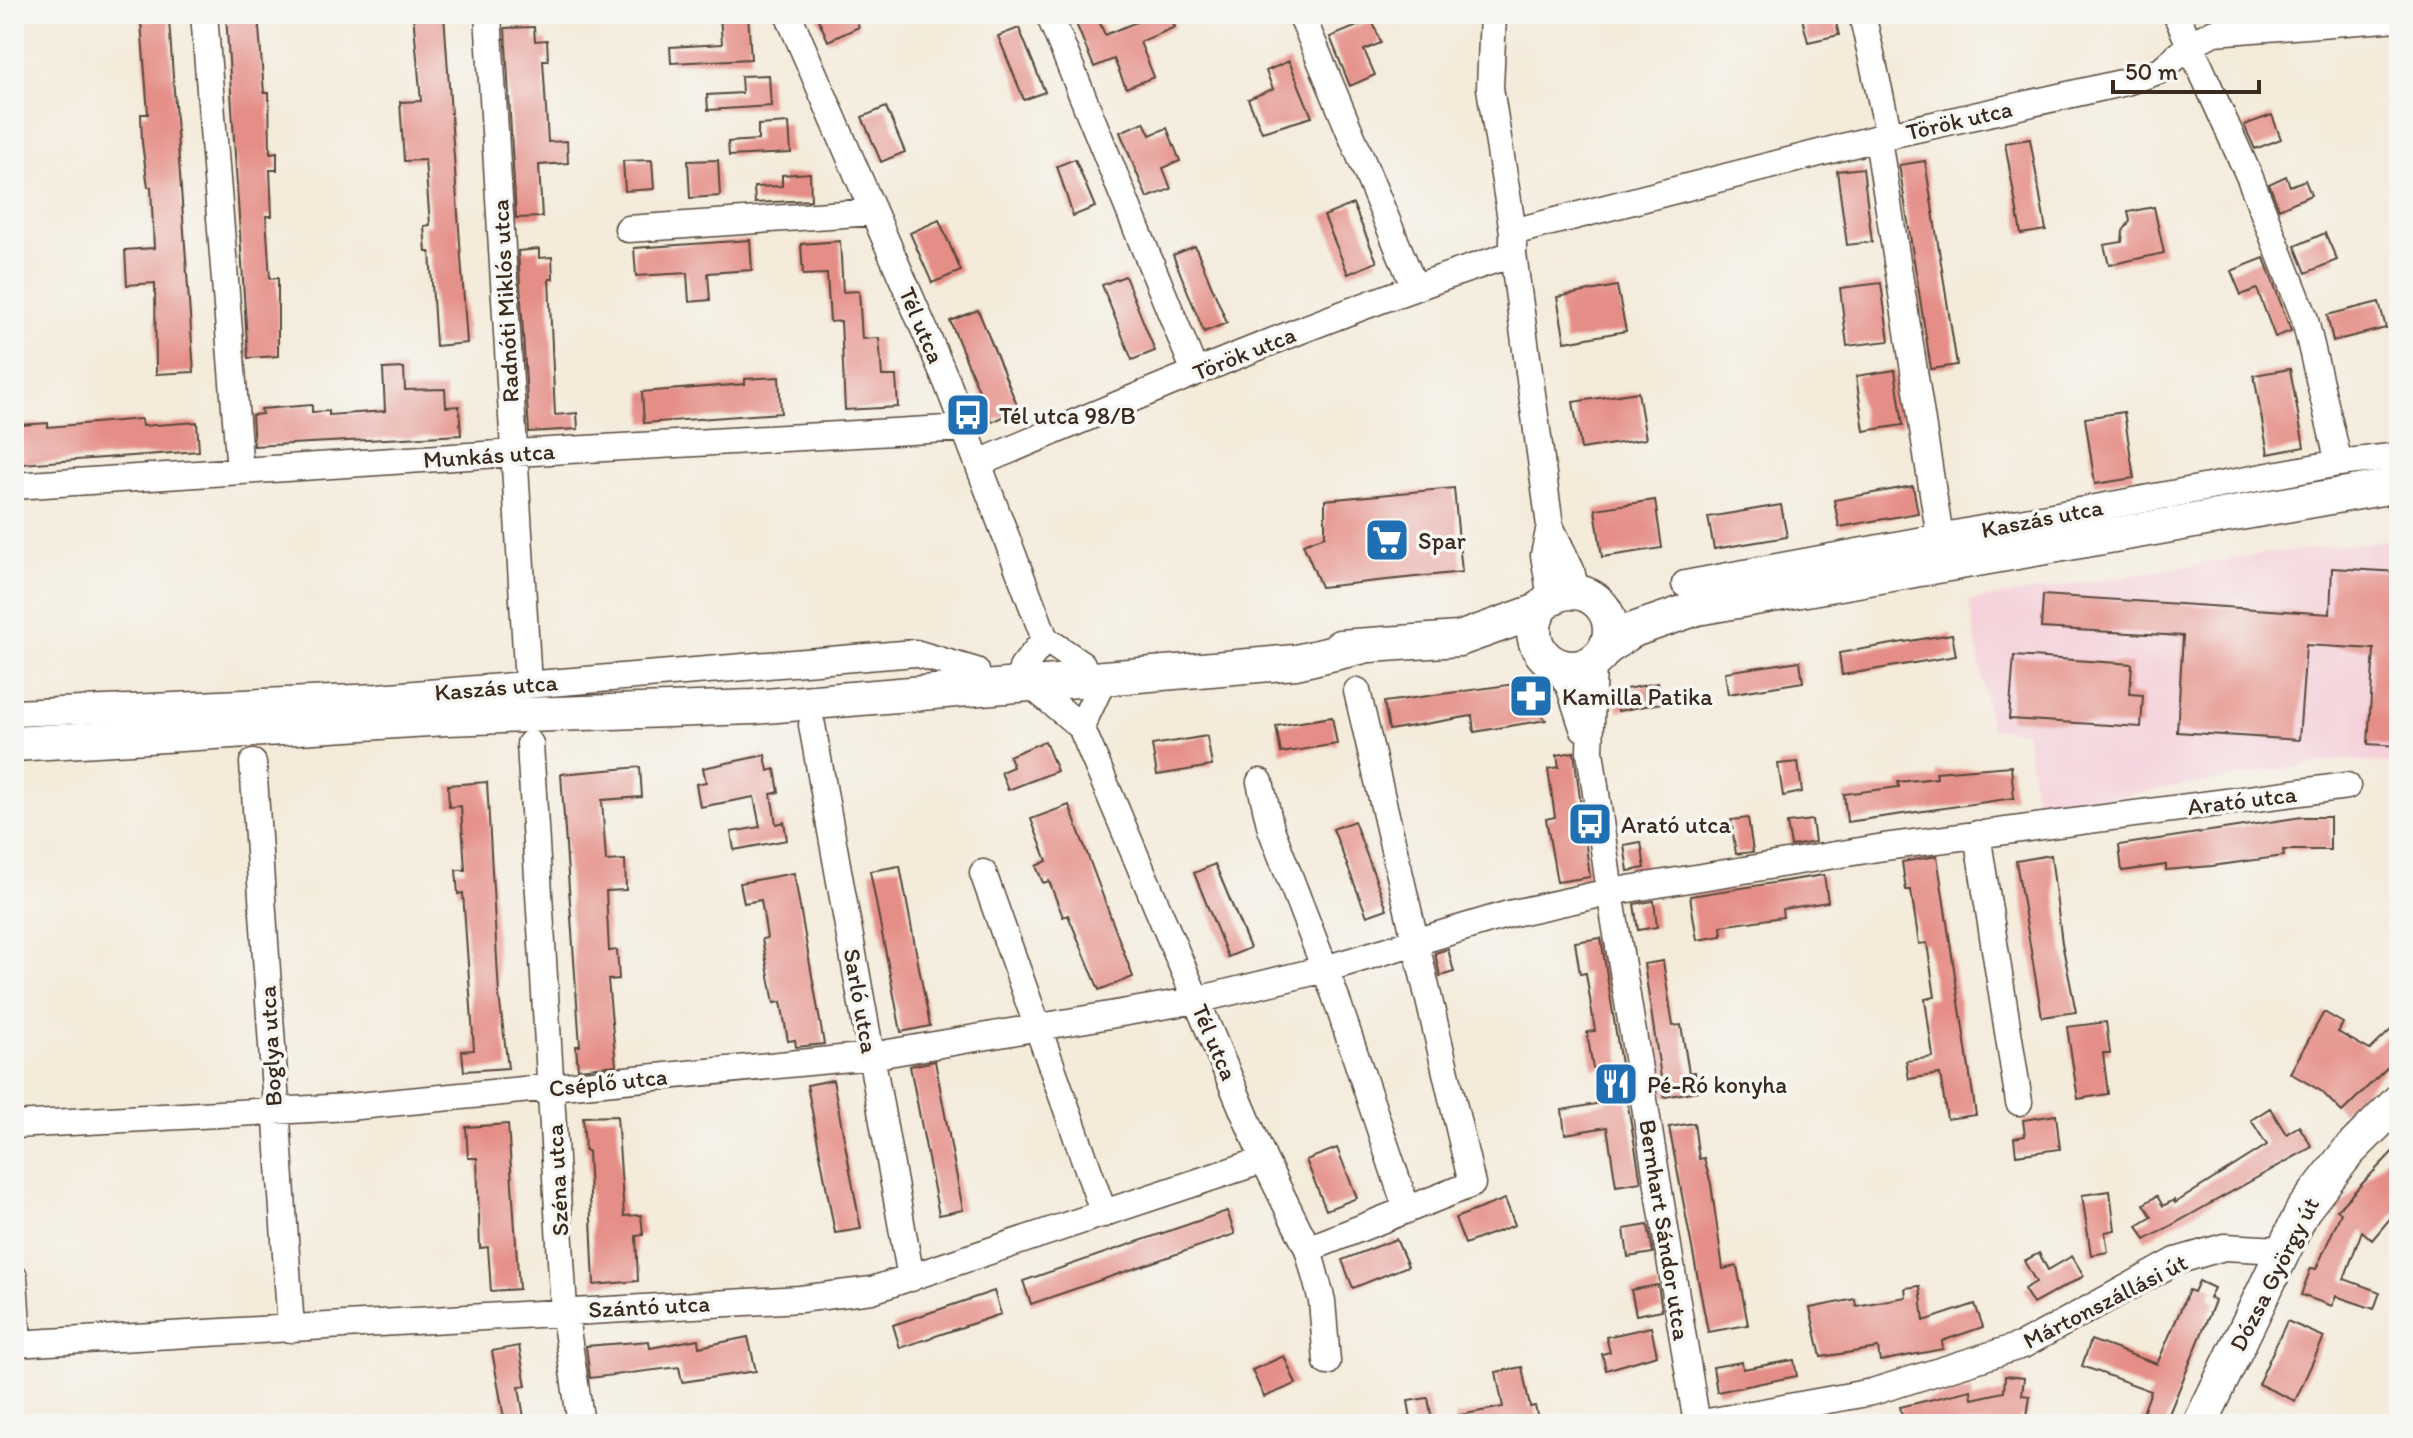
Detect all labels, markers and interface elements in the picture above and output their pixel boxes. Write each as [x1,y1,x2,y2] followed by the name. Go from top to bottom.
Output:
[2113,44,2259,94] scale bar
[2125,57,2178,86] text: 50 m
[1903,94,2015,146] street label: Török utca
[485,198,525,403] street label: Radnóti Miklós utca
[893,282,951,368] street label: Tél utca
[1188,319,1300,387] street label: Török utca
[944,391,992,439] bus stop icon: Tél utca 98/B
[999,401,1136,430] place label: Tél utca 98/B
[422,436,556,474] street label: Munkás utca
[1979,492,2106,544] street label: Kaszás utca
[1363,516,1411,564] supermarket icon: Spar
[1418,526,1466,555] place label: Spar
[433,667,559,707] street label: Kaszás utca
[1507,672,1555,720] pharmacy icon: Kamilla Patika
[1562,682,1713,711] place label: Kamilla Patika
[2186,779,2299,821] street label: Arató utca
[1566,800,1614,848] bus stop icon: Arató utca
[1621,810,1731,839] place label: Arató utca
[838,946,885,1056] street label: Sarló utca
[252,984,288,1107] street label: Boglya utca
[1186,999,1244,1085] street label: Tél utca
[1592,1060,1640,1108] restaurant icon: Pé-Ró konyha
[547,1061,669,1103] street label: Cséplő utca
[1647,1070,1787,1099] place label: Pé-Ró konyha
[1633,1118,1697,1343] street label: Bernhart Sándor utca
[540,1122,574,1237] street label: Széna utca
[2223,1192,2325,1356] street label: Dózsa György út
[2018,1247,2192,1355] street label: Mártonszállási út
[587,1288,711,1324] street label: Szántó utca

